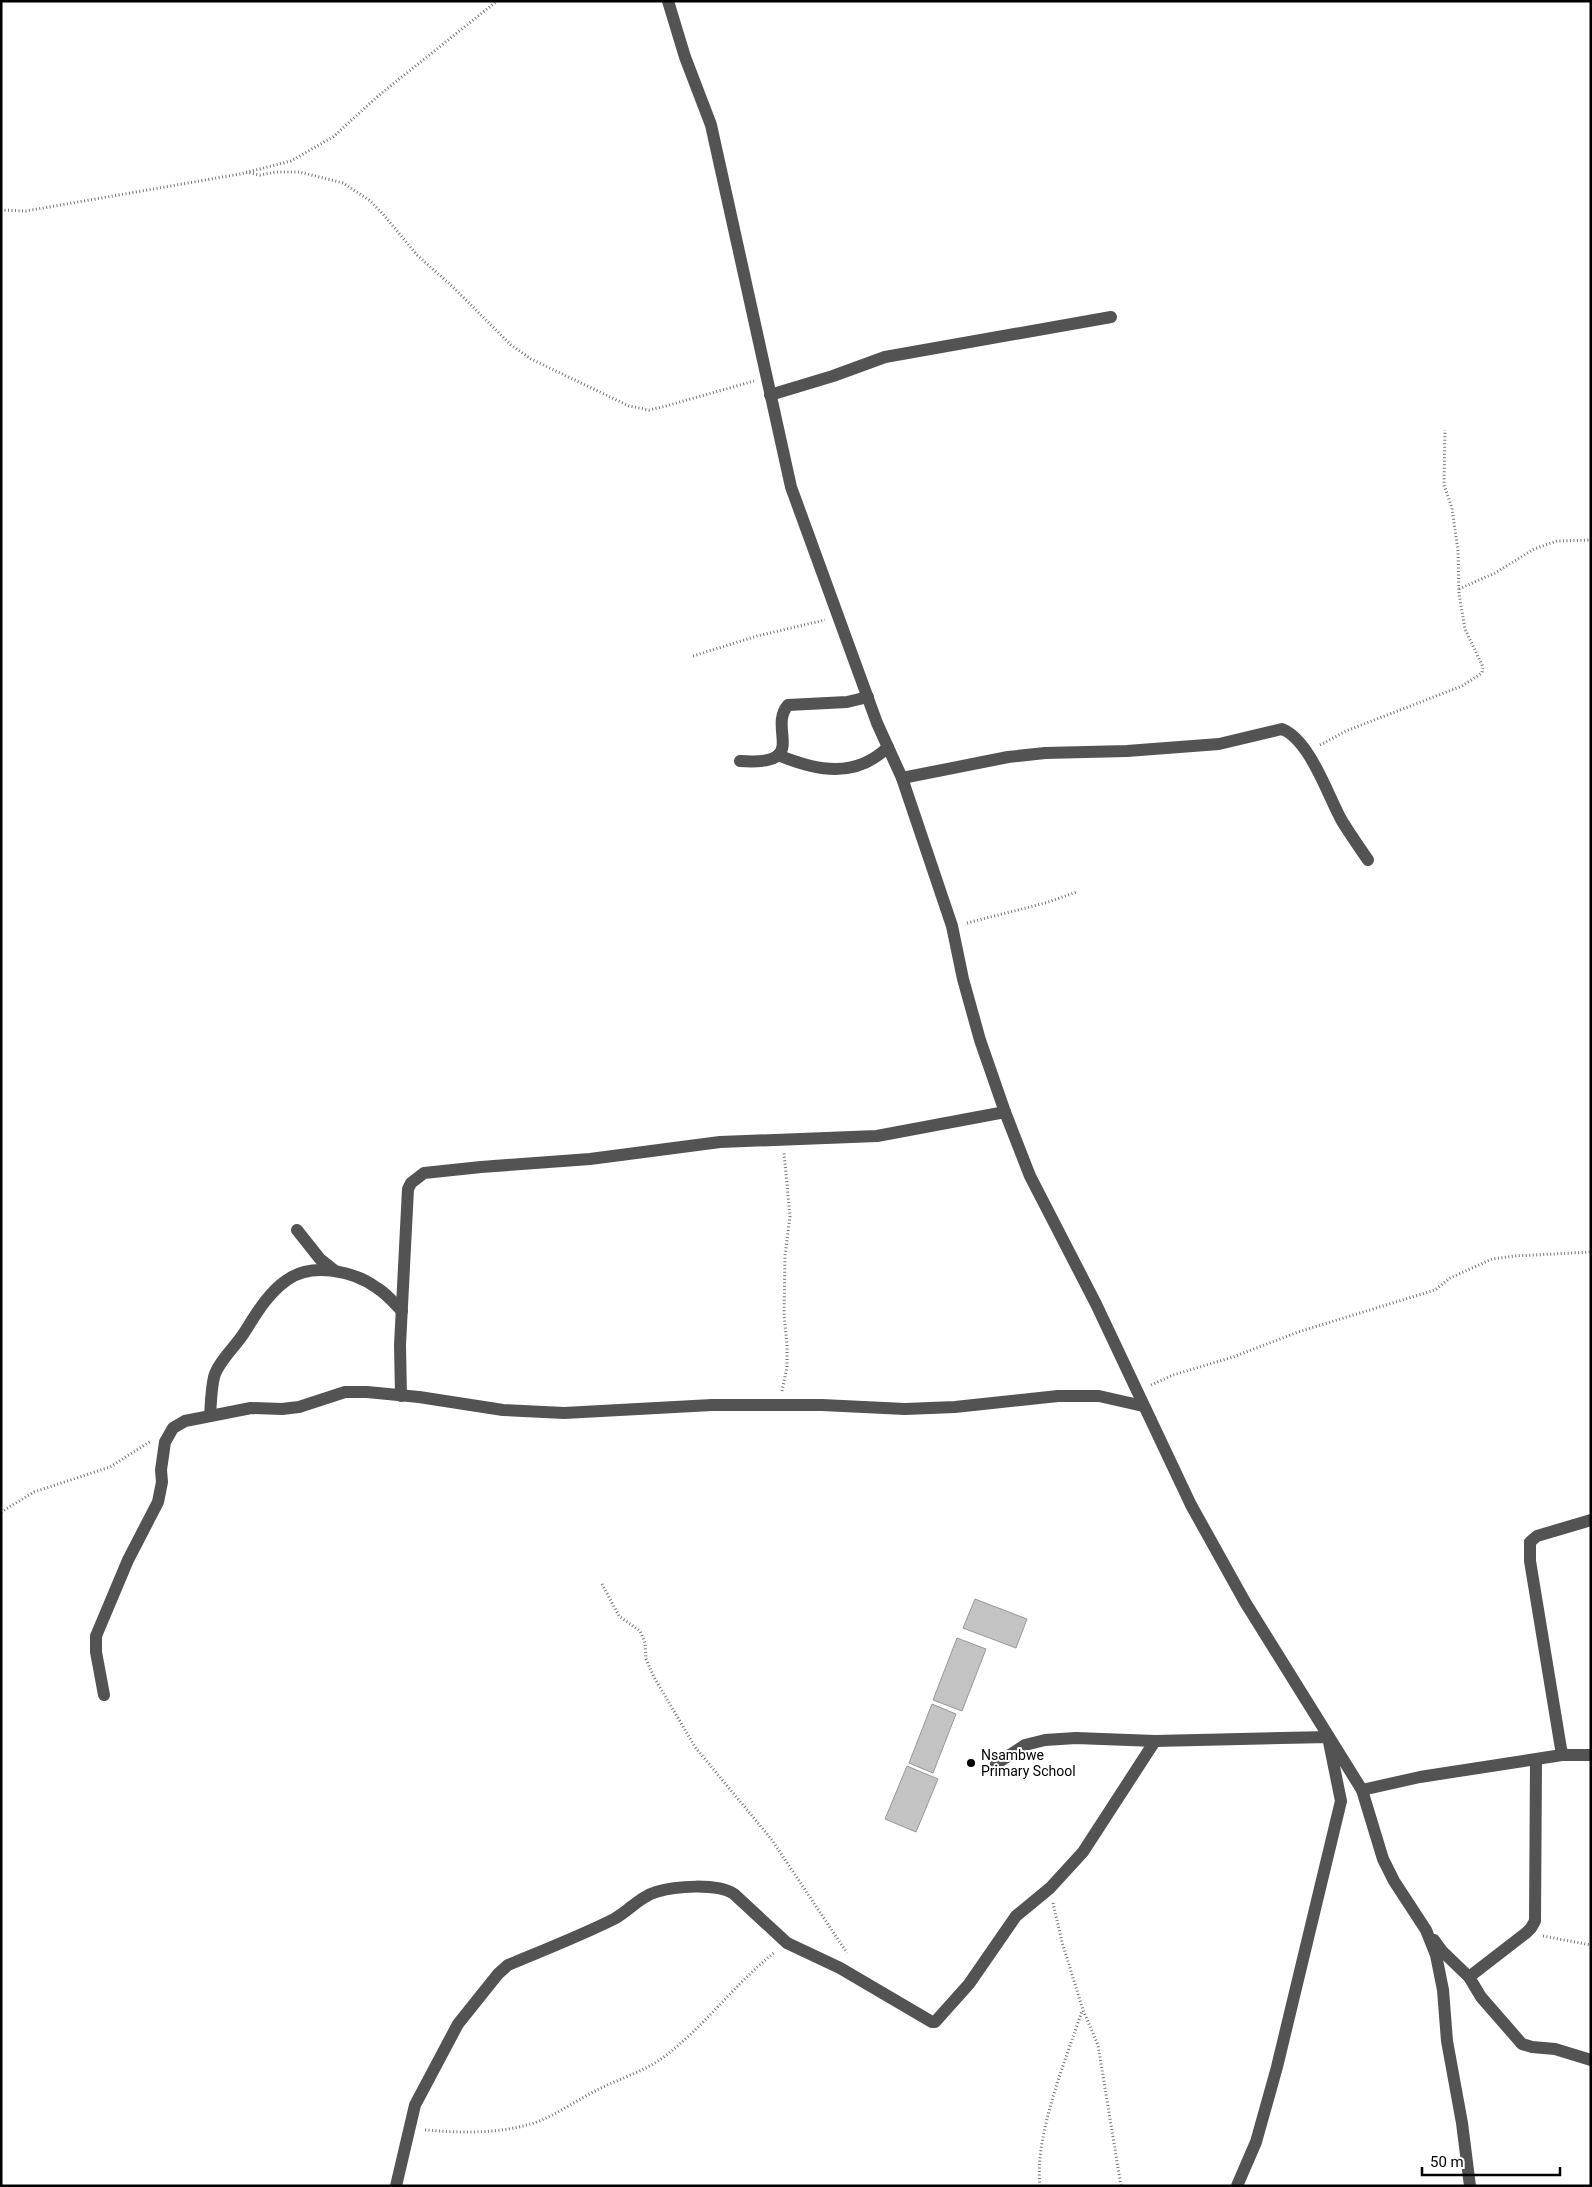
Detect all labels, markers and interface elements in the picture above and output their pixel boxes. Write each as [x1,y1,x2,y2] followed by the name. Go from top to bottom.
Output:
[981,1747,1076,1779] place label: Nsambwe Primary School
[965,1757,977,1769] marker: Nsambwe Primary School
[1422,2144,1560,2176] scale bar
[1430,2153,1464,2171] text: 50 m

